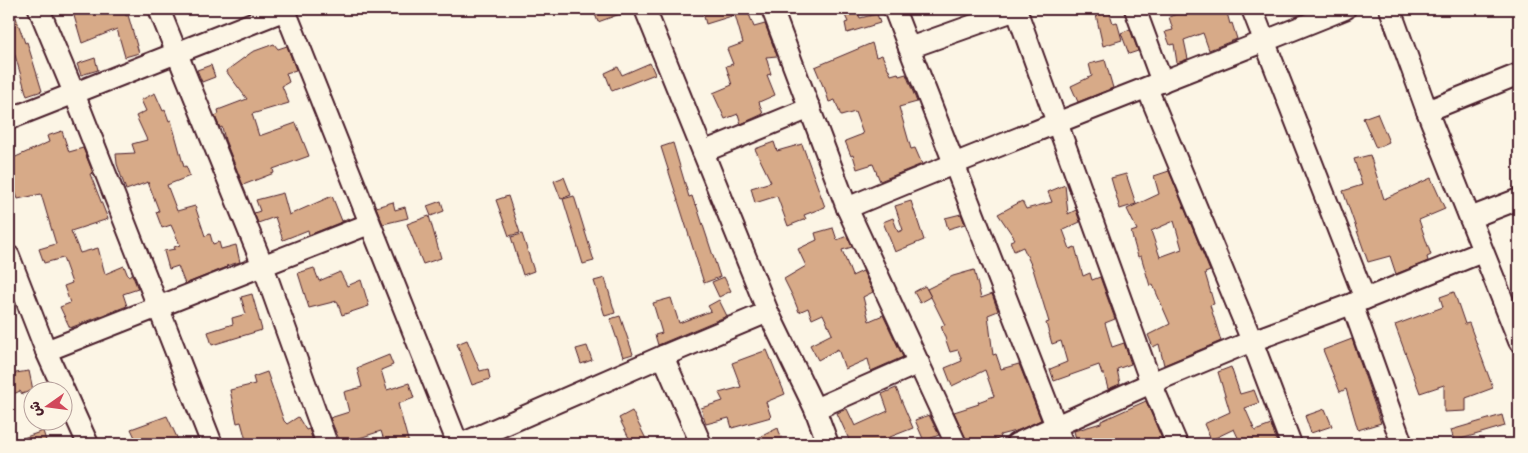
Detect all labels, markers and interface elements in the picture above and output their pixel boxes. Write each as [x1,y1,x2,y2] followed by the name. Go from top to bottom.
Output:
[22,380,72,430] north arrow
[26,399,46,419] text: ش

